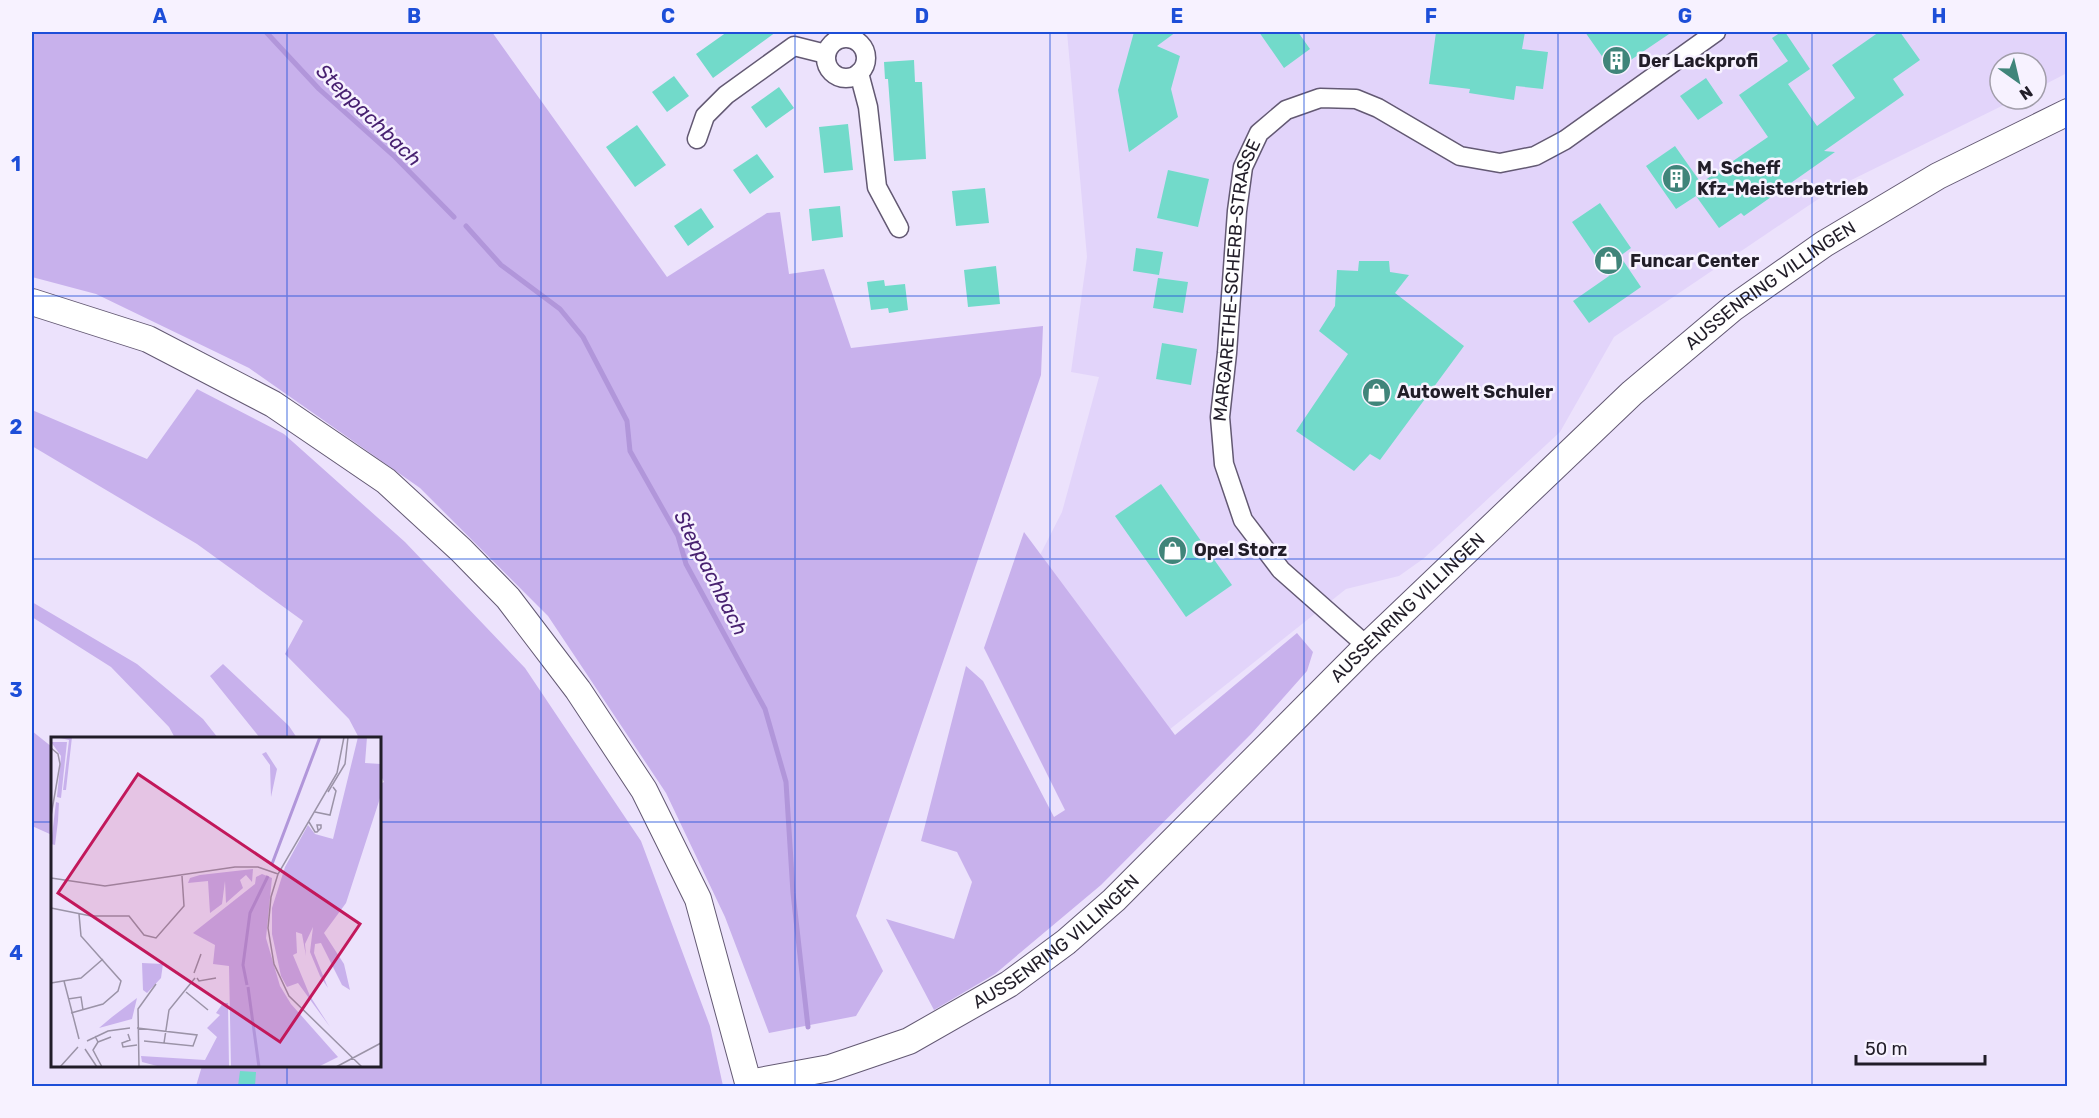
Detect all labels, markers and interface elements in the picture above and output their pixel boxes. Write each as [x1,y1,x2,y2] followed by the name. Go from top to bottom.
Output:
[153,4,168,28] text: A
[407,4,421,28] text: B
[661,4,675,28] text: C
[915,4,929,28] text: D
[1171,4,1183,28] text: E
[1425,4,1437,28] text: F
[1678,4,1692,28] text: G
[1932,4,1946,28] text: H
[1601,45,1633,77] building icon: Der Lackprofi
[1638,50,1758,72] place label: Der Lackprofi
[1988,51,2048,111] north arrow
[311,59,427,171] water label: Steppachbach
[2016,82,2036,104] text: N
[1209,136,1266,423] street label: MARGARETHE-SCHERB-STRASSE
[11,152,21,176] text: 1
[1697,157,1868,200] place label: M. Scheff Kfz-Meisterbetrieb
[1660,162,1692,194] building icon: M. Scheff Kfz-Meisterbetrieb
[1680,217,1860,355] street label: AUSSENRING VILLINGEN
[1593,245,1625,277] shop icon: Funcar Center
[1630,250,1759,272] place label: Funcar Center
[1360,376,1392,408] shop icon: Autowelt Schuler
[1397,381,1553,403] place label: Autowelt Schuler
[10,415,23,439] text: 2
[669,507,753,639] water label: Steppachbach
[1326,528,1490,687] street label: AUSSENRING VILLINGEN
[1157,534,1189,566] shop icon: Opel Storz
[1194,539,1287,561] place label: Opel Storz
[9,678,23,702] text: 3
[51,737,381,1067] inset map
[969,870,1144,1013] street label: AUSSENRING VILLINGEN
[9,941,23,965] text: 4
[1856,1028,1985,1066] scale bar
[1865,1038,1908,1060] text: 50 m

